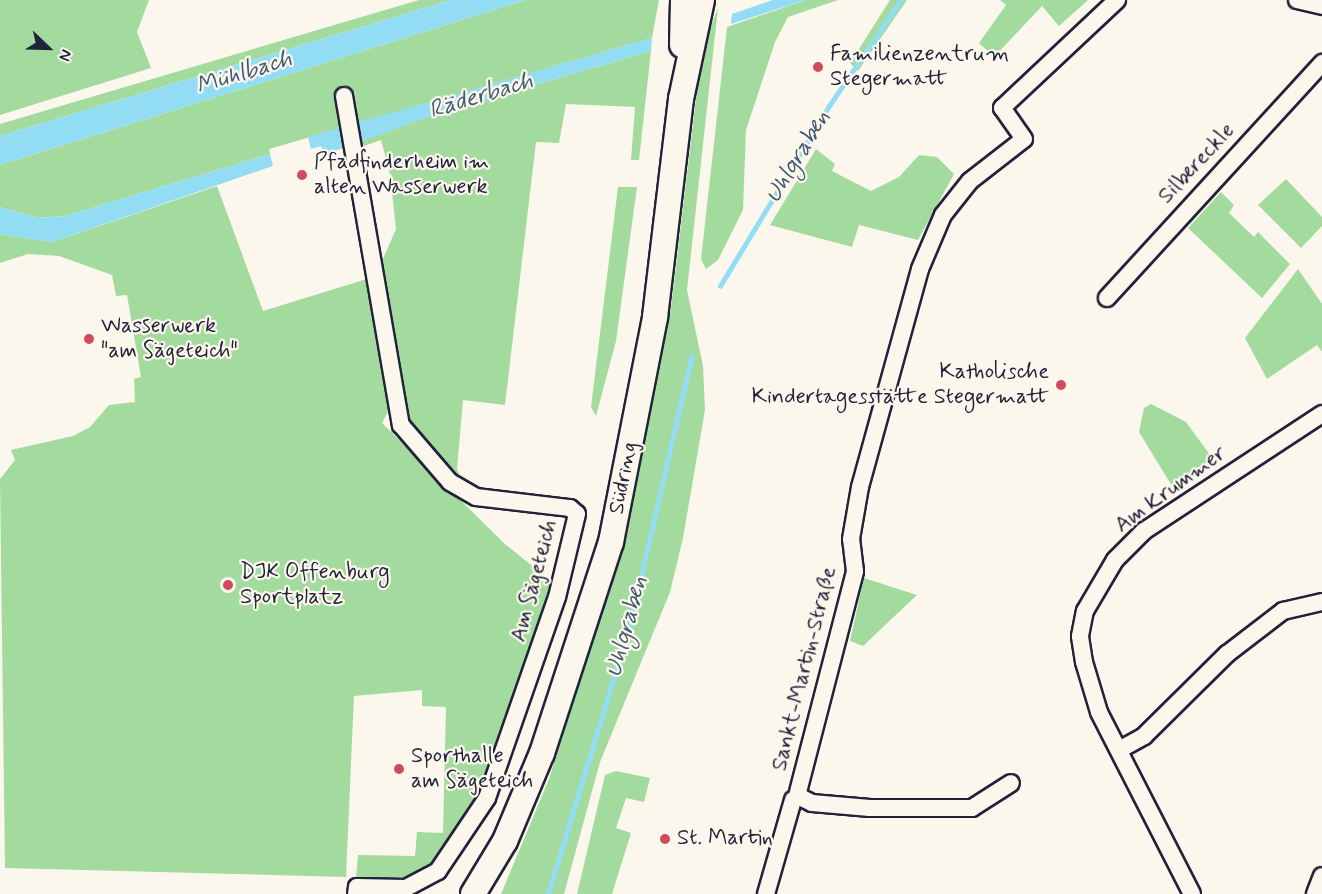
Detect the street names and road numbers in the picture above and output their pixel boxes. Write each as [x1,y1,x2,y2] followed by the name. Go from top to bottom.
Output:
[1153,118,1241,210] street label: Silbereckle
[604,440,644,516] street label: Südring
[1109,440,1233,540] street label: Am Krummer
[506,517,564,645] street label: Am Sägeteich
[767,564,843,774] street label: Sankt-Martin-Straße

